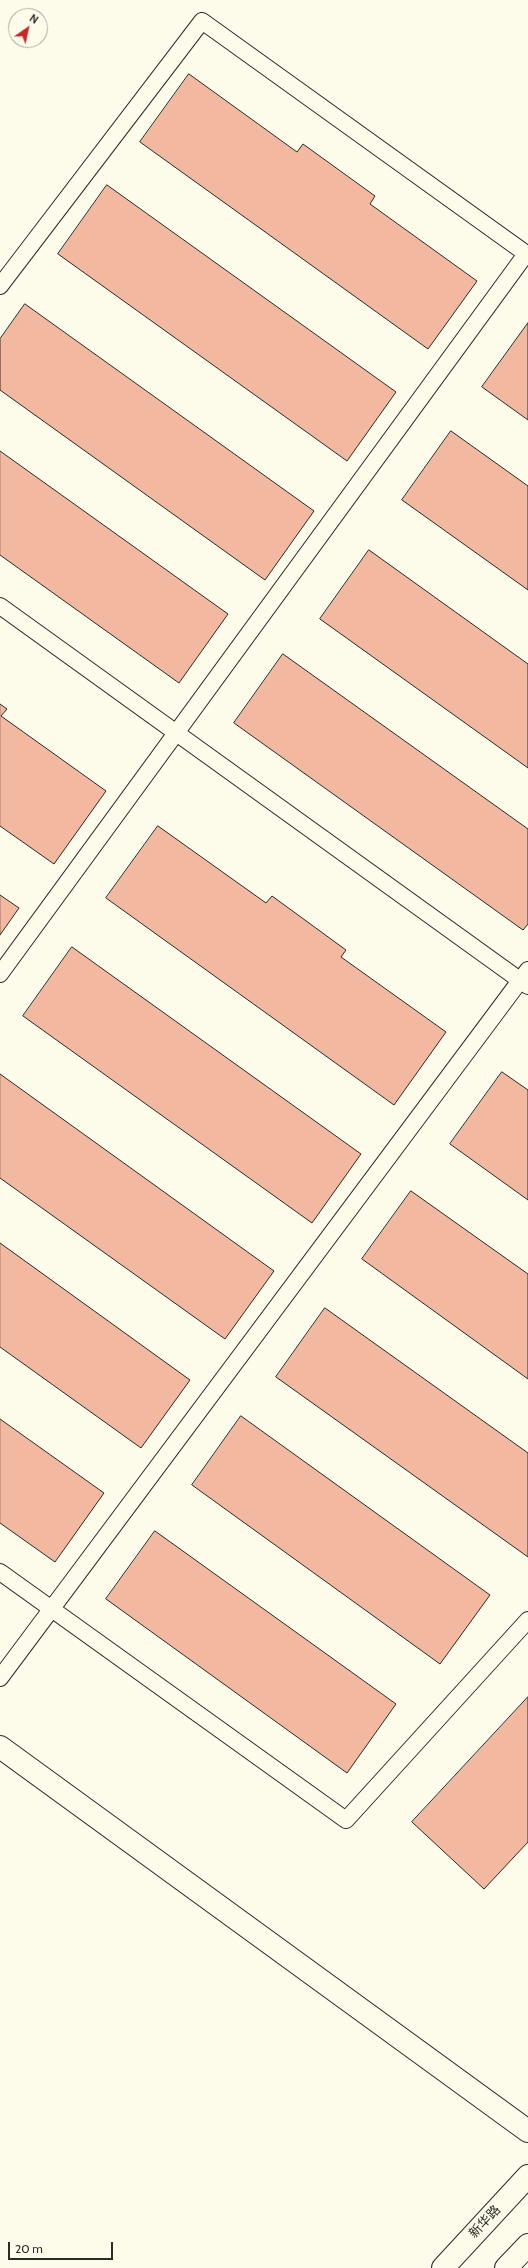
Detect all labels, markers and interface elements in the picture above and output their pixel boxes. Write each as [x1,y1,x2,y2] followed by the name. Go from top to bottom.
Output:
[8,8,48,48] north arrow
[27,11,41,27] text: N
[466,2202,504,2242] street label: 新华路
[10,2234,115,2260] scale bar
[15,2241,43,2256] text: 20 m

